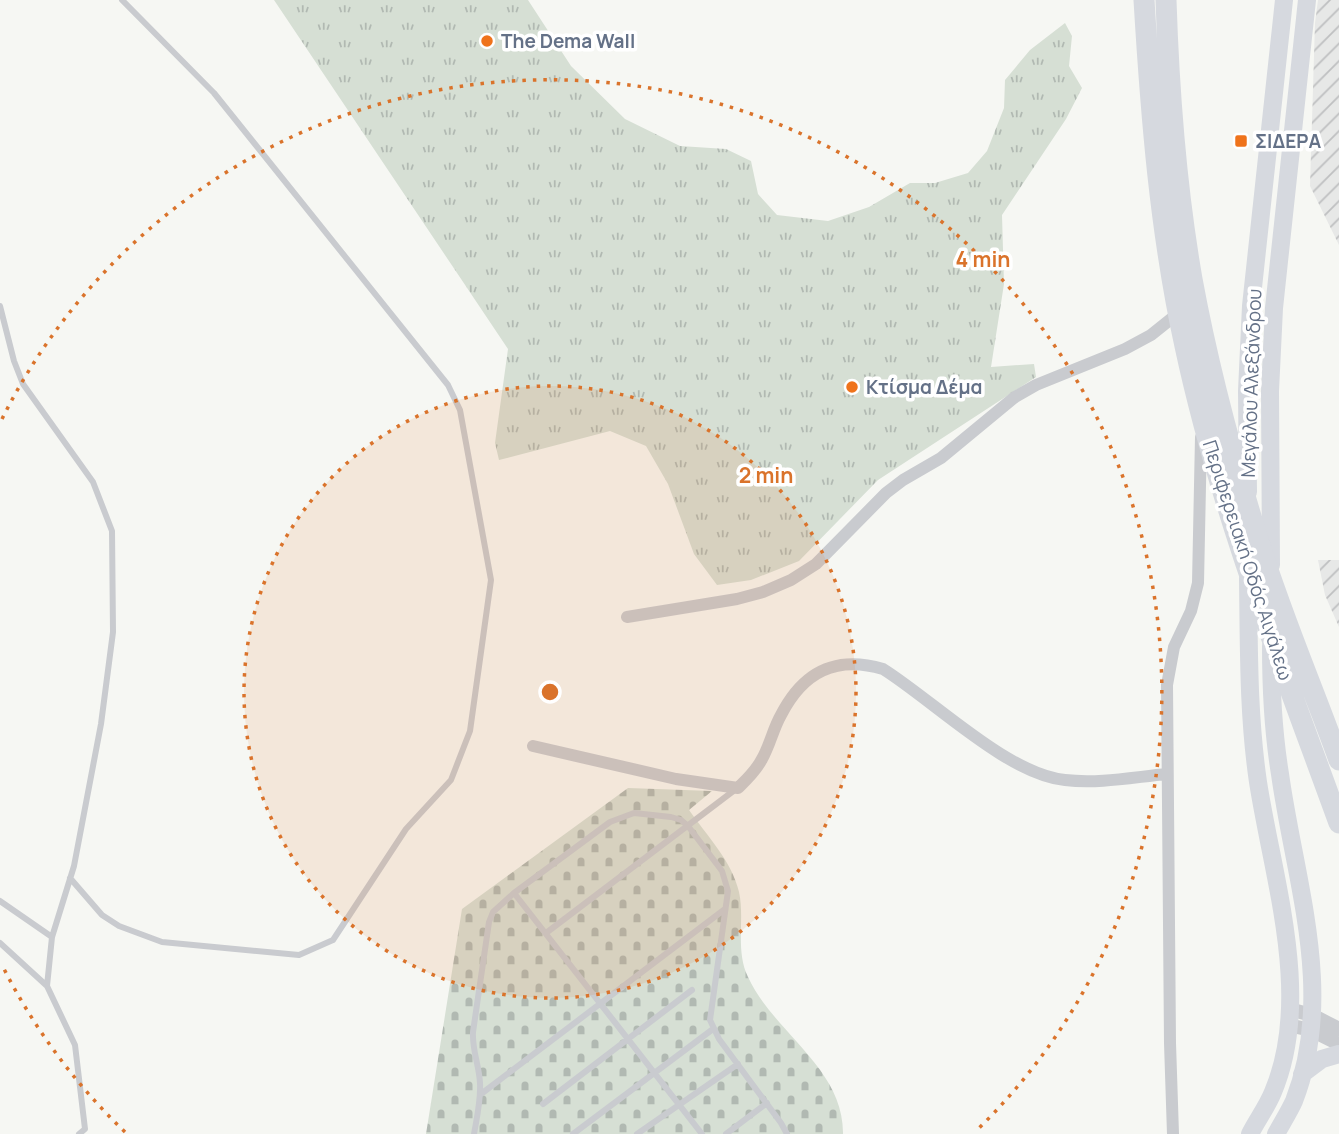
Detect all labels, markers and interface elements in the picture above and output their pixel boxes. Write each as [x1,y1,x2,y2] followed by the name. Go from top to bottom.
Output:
[501,28,635,54] place label: The Dema Wall
[479,33,495,49] marker: The Dema Wall
[1255,128,1321,154] place label: ΣΙΔΕΡΑ
[1233,133,1249,149] marker: ΣΙΔΕΡΑ
[956,245,1010,273] text: 4 min
[1235,288,1267,478] street label: Μεγάλου Αλεξάνδρου
[866,374,982,400] place label: Κτίσμα Δέμα
[844,379,860,395] marker: Κτίσμα Δέμα
[1197,437,1299,683] street label: Περιφερειακή Οδός Αιγάλεω
[739,461,793,489] text: 2 min
[538,680,562,704] centre of rings

